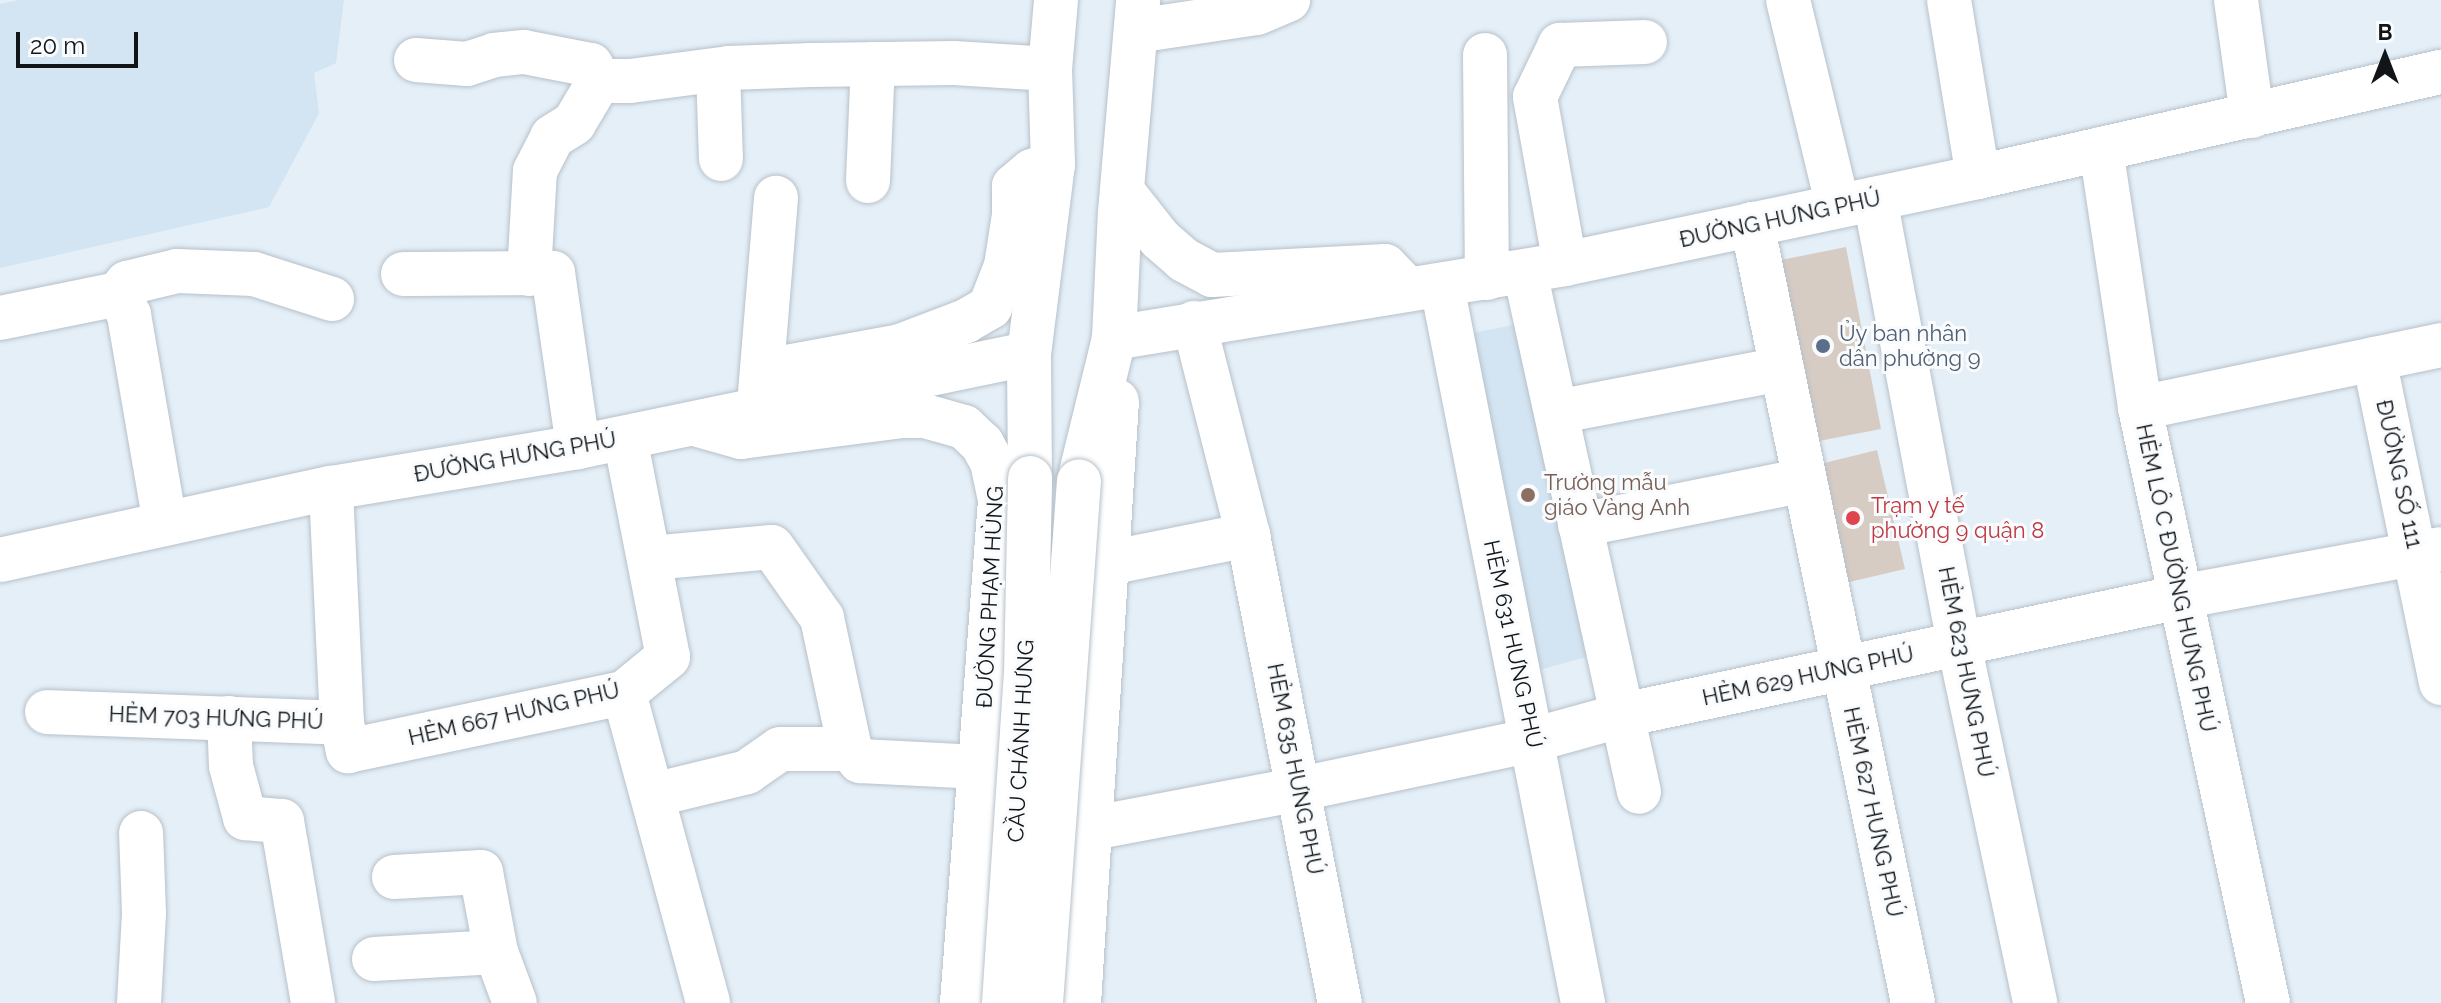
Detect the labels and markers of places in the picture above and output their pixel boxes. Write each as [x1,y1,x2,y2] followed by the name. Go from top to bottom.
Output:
[1839,320,1981,372] place label: Ủy ban nhân dân phường 9
[1814,337,1832,355] marker: Ủy ban nhân dân phường 9
[1544,469,1691,520] place label: Trường mẫu giáo Vàng Anh
[1519,486,1537,504] marker: Trường mẫu giáo Vàng Anh
[1871,492,2044,544] place label: Trạm y tế phường 9 quận 8
[1842,507,1864,529] marker: Trạm y tế phường 9 quận 8

